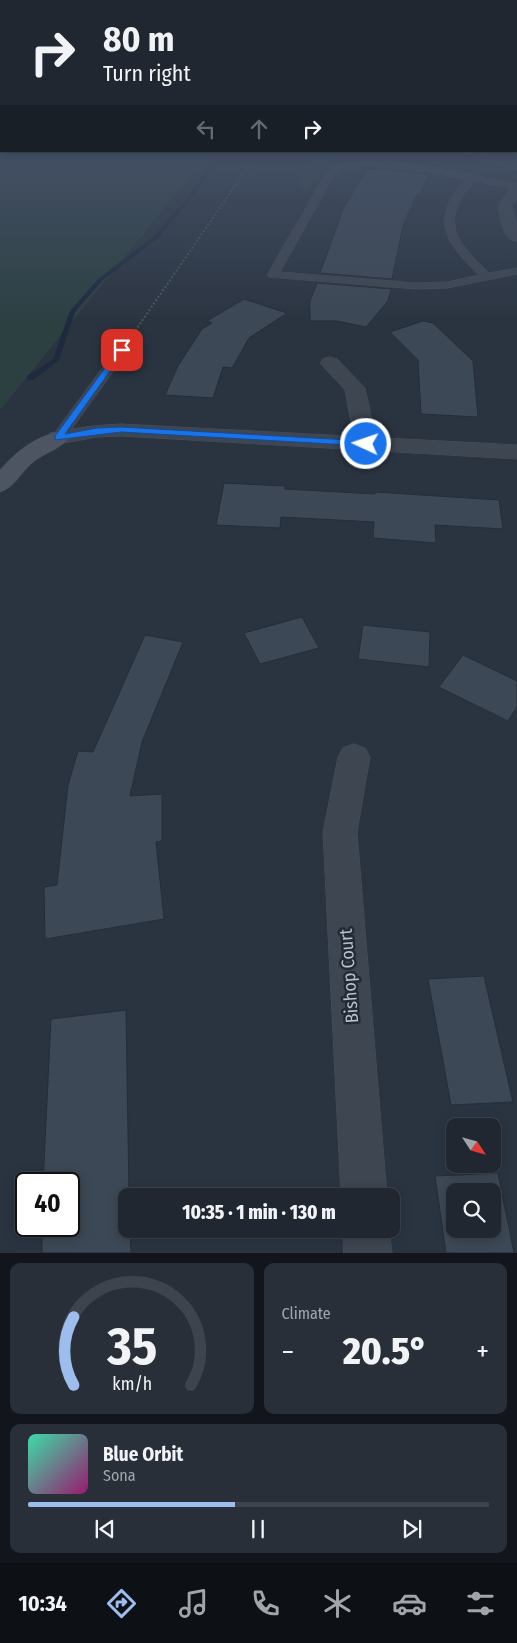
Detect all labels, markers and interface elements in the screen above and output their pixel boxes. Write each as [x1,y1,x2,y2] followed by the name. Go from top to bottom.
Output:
[103,18,175,60] text: 80 m
[20,20,85,85] icon: right
[103,60,191,87] text: Turn right
[192,115,220,143] icon: left
[245,115,273,143] icon: ahead
[298,115,326,143] icon: right
[101,329,143,371] pin
[108,336,136,364] icon: arrive
[339,417,391,469] position arrow
[335,928,363,1024] street label: Bishop Court
[446,1118,501,1172] north arrow
[446,1118,501,1238] map controls
[15,1172,80,1237] speed limit sign: 40
[446,1183,501,1238] button: search
[182,1201,336,1224] text: 10:35 · 1 min · 130 m
[282,1304,331,1323] text: Climate
[106,1315,157,1378] text: 35
[343,1328,427,1374] text: 20.5°
[282,1335,294,1368] text: −
[476,1335,489,1368] text: +
[112,1373,152,1395] text: km/h
[103,1443,183,1466] text: Blue Orbit
[103,1466,136,1485] text: Sona
[91,1515,119,1543] icon: previous
[244,1515,272,1543] icon: pause
[398,1515,426,1543] icon: next
[104,1586,139,1621] icon: directions
[176,1586,211,1621] icon: music
[248,1586,283,1621] icon: phone
[320,1586,355,1621] icon: climate
[392,1586,427,1621] icon: car
[463,1586,498,1621] icon: filters
[18,1590,67,1617] text: 10:34

